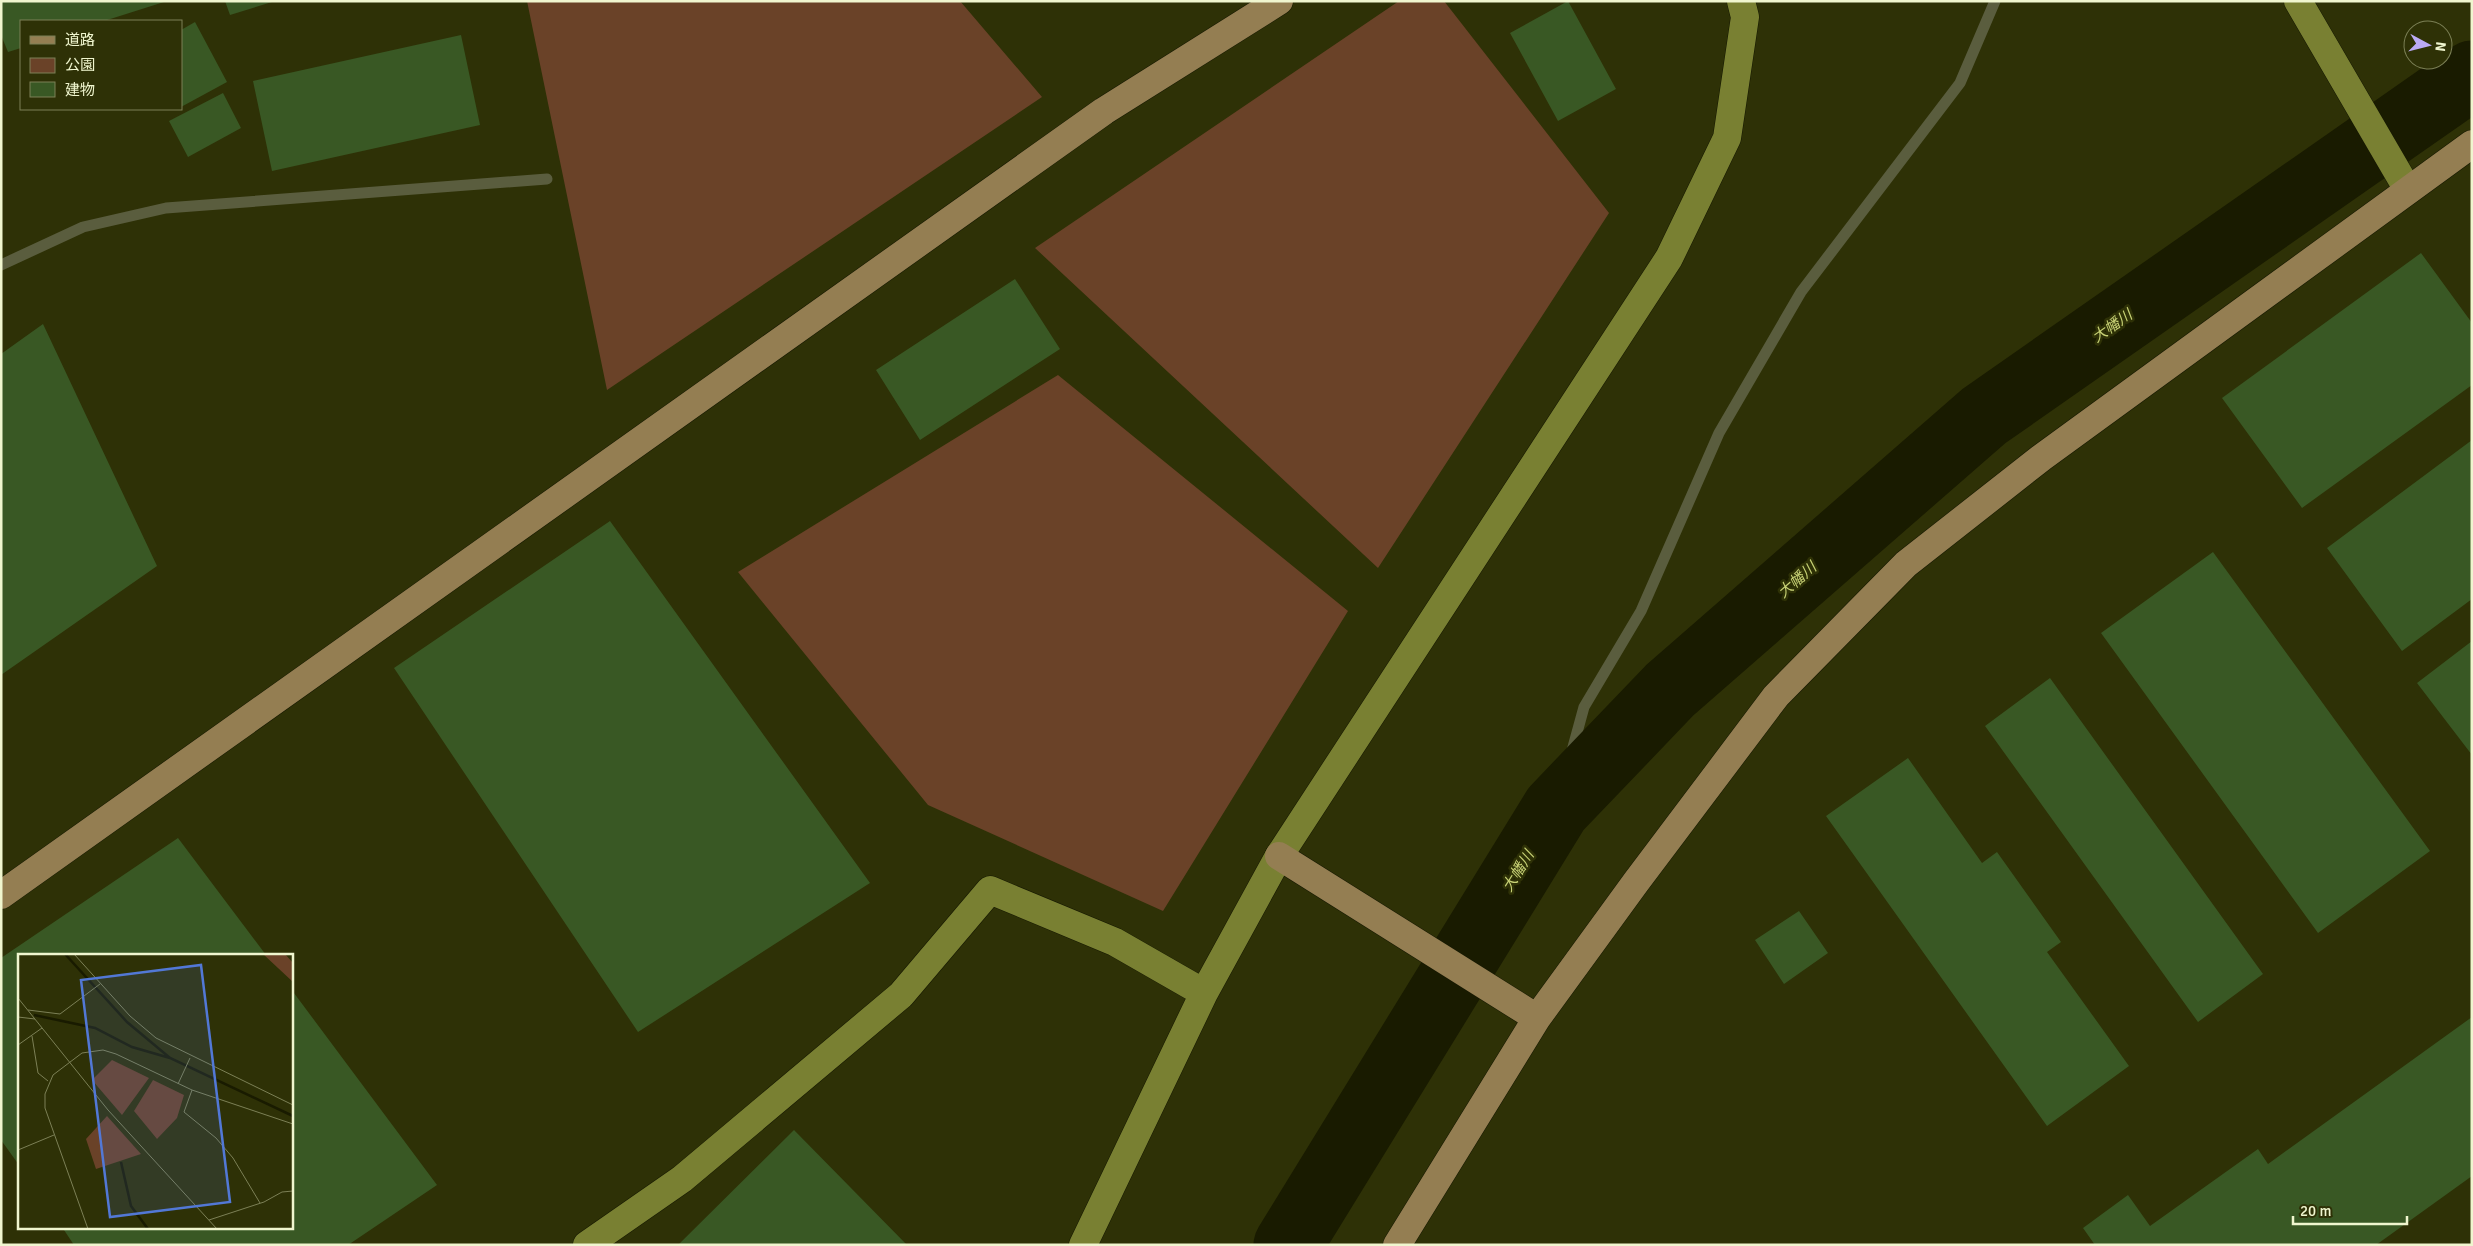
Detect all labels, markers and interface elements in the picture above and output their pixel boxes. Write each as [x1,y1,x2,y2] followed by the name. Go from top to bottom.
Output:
[20,20,182,110] legend
[2403,20,2453,70] north arrow
[65,31,95,49] text: 道路
[2431,41,2449,52] text: N
[65,56,95,74] text: 公園
[65,81,95,99] text: 建物
[2088,305,2137,346] water label: 大幡川
[1774,557,1821,602] water label: 大幡川
[1498,845,1539,895] water label: 大幡川
[18,954,292,1228] inset map
[2293,1194,2407,1226] scale bar
[2300,1202,2331,1220] text: 20 m

